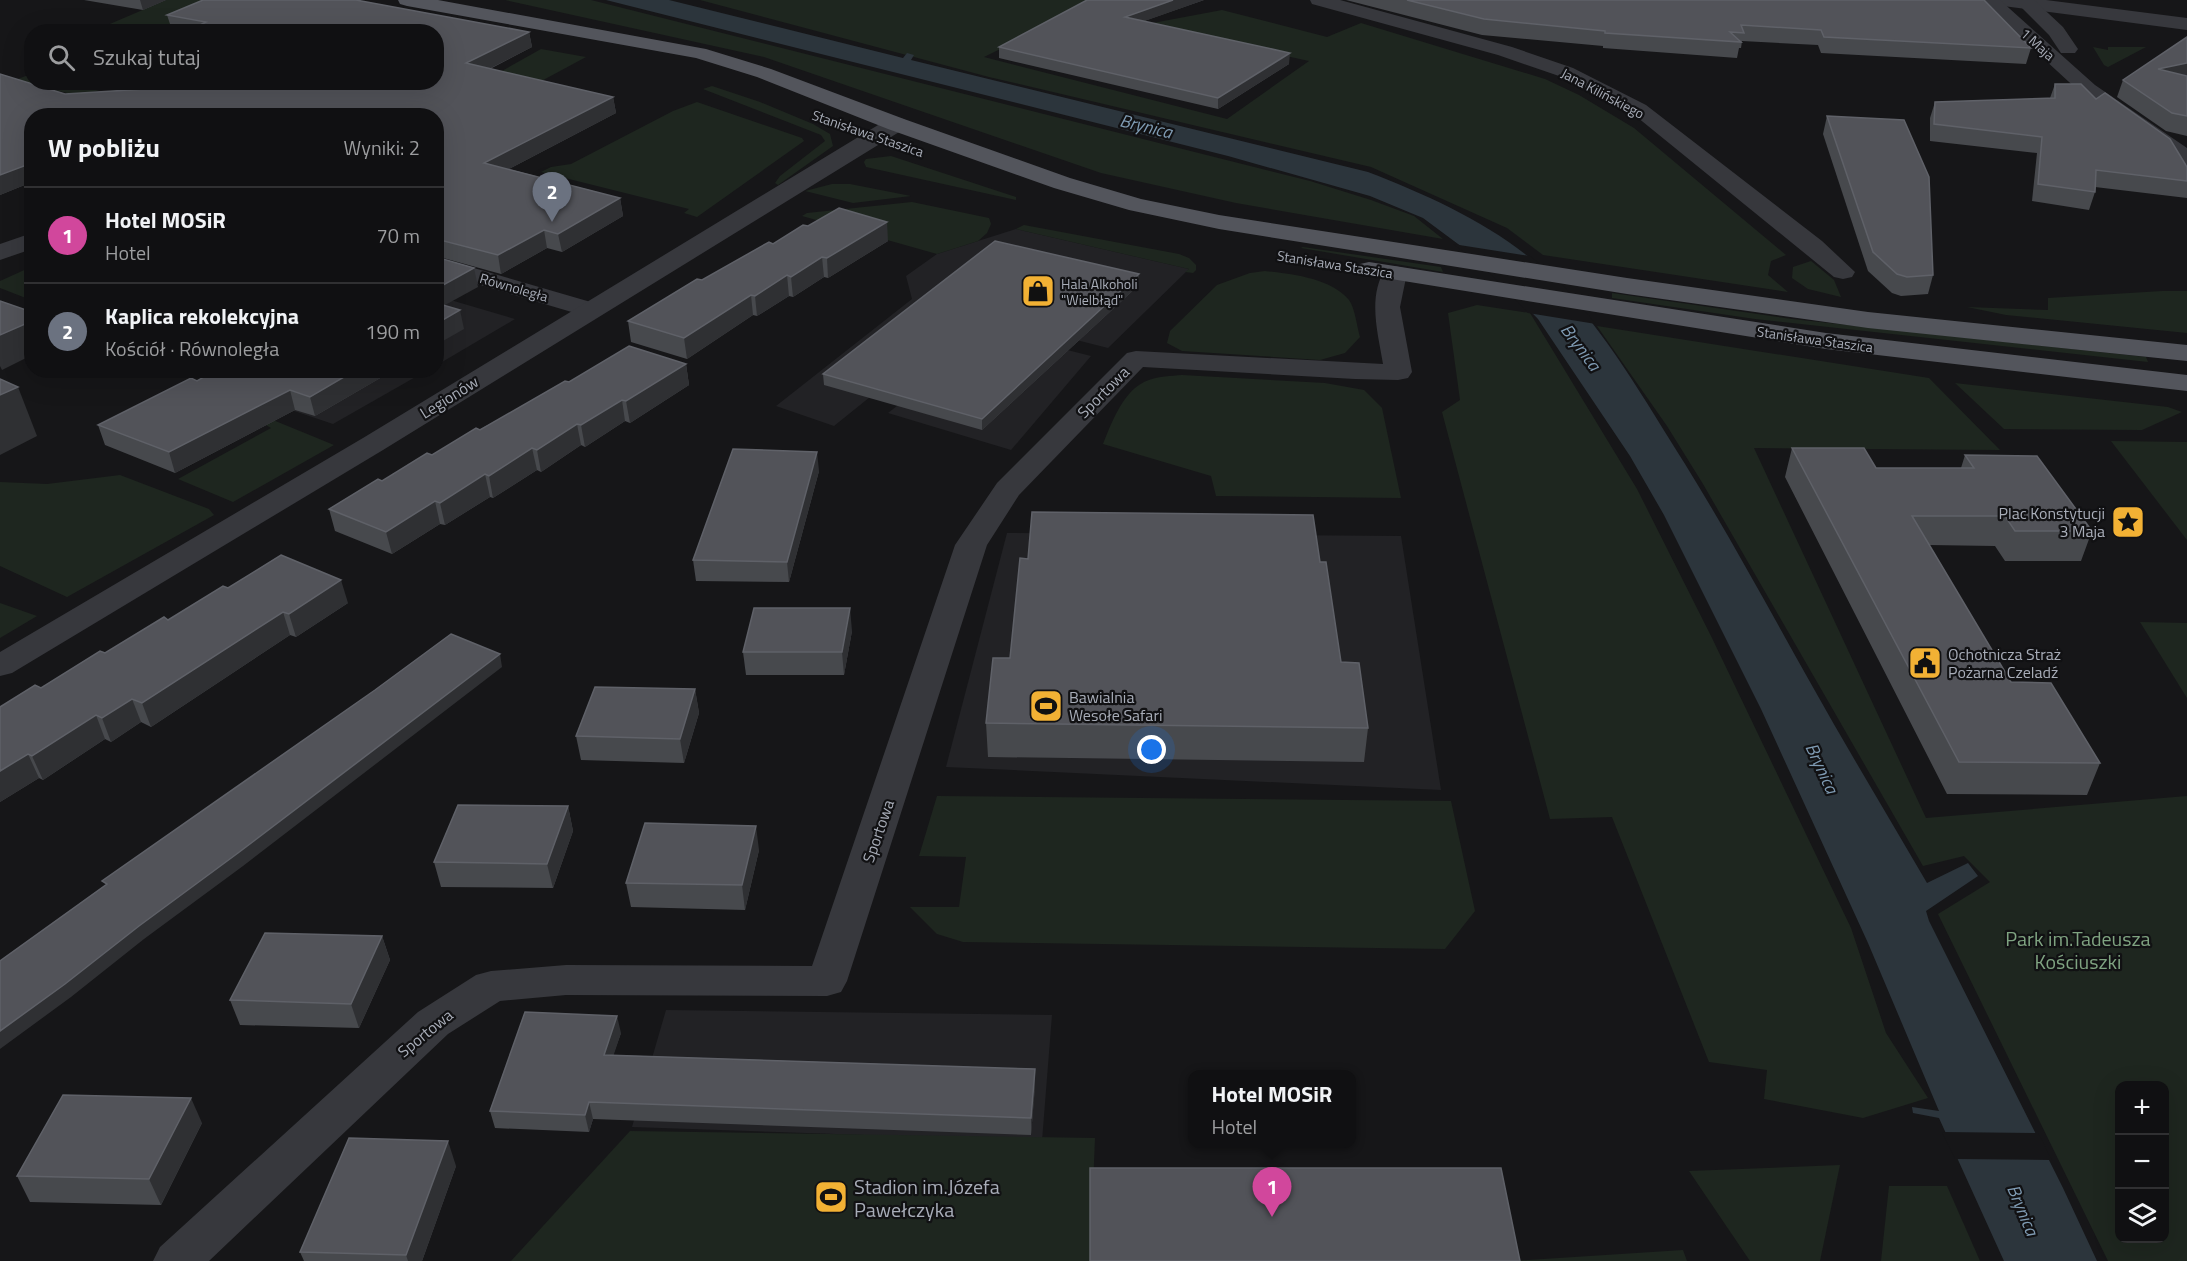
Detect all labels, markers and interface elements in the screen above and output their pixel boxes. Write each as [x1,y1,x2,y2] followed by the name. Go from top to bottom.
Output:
[2016,23,2060,65] street label: 1 Maja
[24,24,444,90] search box
[93,40,201,74] text: Szukaj tutaj
[45,41,78,74] icon: search
[1558,62,1648,124] street label: Jana Kilińskiego
[809,104,927,162] street label: Stanisława Staszica
[1117,106,1176,146] water label: Brynica
[48,128,160,167] text: W pobliżu
[344,132,420,163] text: Wyniki: 2
[532,172,572,222] pin: 2
[105,203,226,237] text: Hotel MOSiR
[62,220,73,251] text: 1
[376,220,420,251] text: 70 m
[105,237,151,268] text: Hotel
[1276,244,1394,284] street label: Stanisława Staszica
[477,267,551,307] street label: Równoległa
[1020,273,1056,309] shop icon: Hala Alkoholi "Wielbłąd"
[1061,273,1138,310] place label: Hala Alkoholi "Wielbłąd"
[105,299,299,333] text: Kaplica rekolekcyjna
[62,316,73,347] text: 2
[365,316,420,347] text: 190 m
[1554,318,1608,377] water label: Brynica
[1756,320,1874,358] street label: Stanisława Staszica
[105,333,279,364] text: Kościół · Równoległa
[1071,360,1135,424] street label: Sportowa
[415,370,483,424] street label: Legionów
[1999,501,2105,543] place label: Plac Konstytucji 3 Maja
[2110,504,2146,540] place icon: Plac Konstytucji 3 Maja
[1948,642,2061,684] place label: Ochotnicza Straż Pożarna Czeladź
[1907,645,1943,681] public building icon: Ochotnicza Straż Pożarna Czeladź
[1069,685,1162,727] place label: Bawialnia Wesołe Safari
[1028,688,1064,724] sports icon: Bawialnia Wesołe Safari
[1137,735,1166,764] your location
[1799,738,1846,799] water label: Brynica
[856,796,900,866] street label: Sportowa
[2005,923,2151,977] park label: Park im.Tadeusza Kościuszki
[392,1003,458,1063] street label: Sportowa
[1188,1070,1356,1148] popup
[1212,1077,1332,1111] text: Hotel MOSiR
[2115,1081,2169,1243] map controls
[2115,1081,2169,1135] button: +
[1212,1111,1257,1142] text: Hotel
[2115,1135,2169,1189] button: −
[1252,1168,1292,1217] pin: 1
[854,1171,1000,1225] place label: Stadion im.Józefa Pawełczyka
[813,1179,849,1215] sports icon: Stadion im.Józefa Pawełczyka
[2000,1180,2046,1241] water label: Brynica
[2115,1189,2169,1243] button: layers

